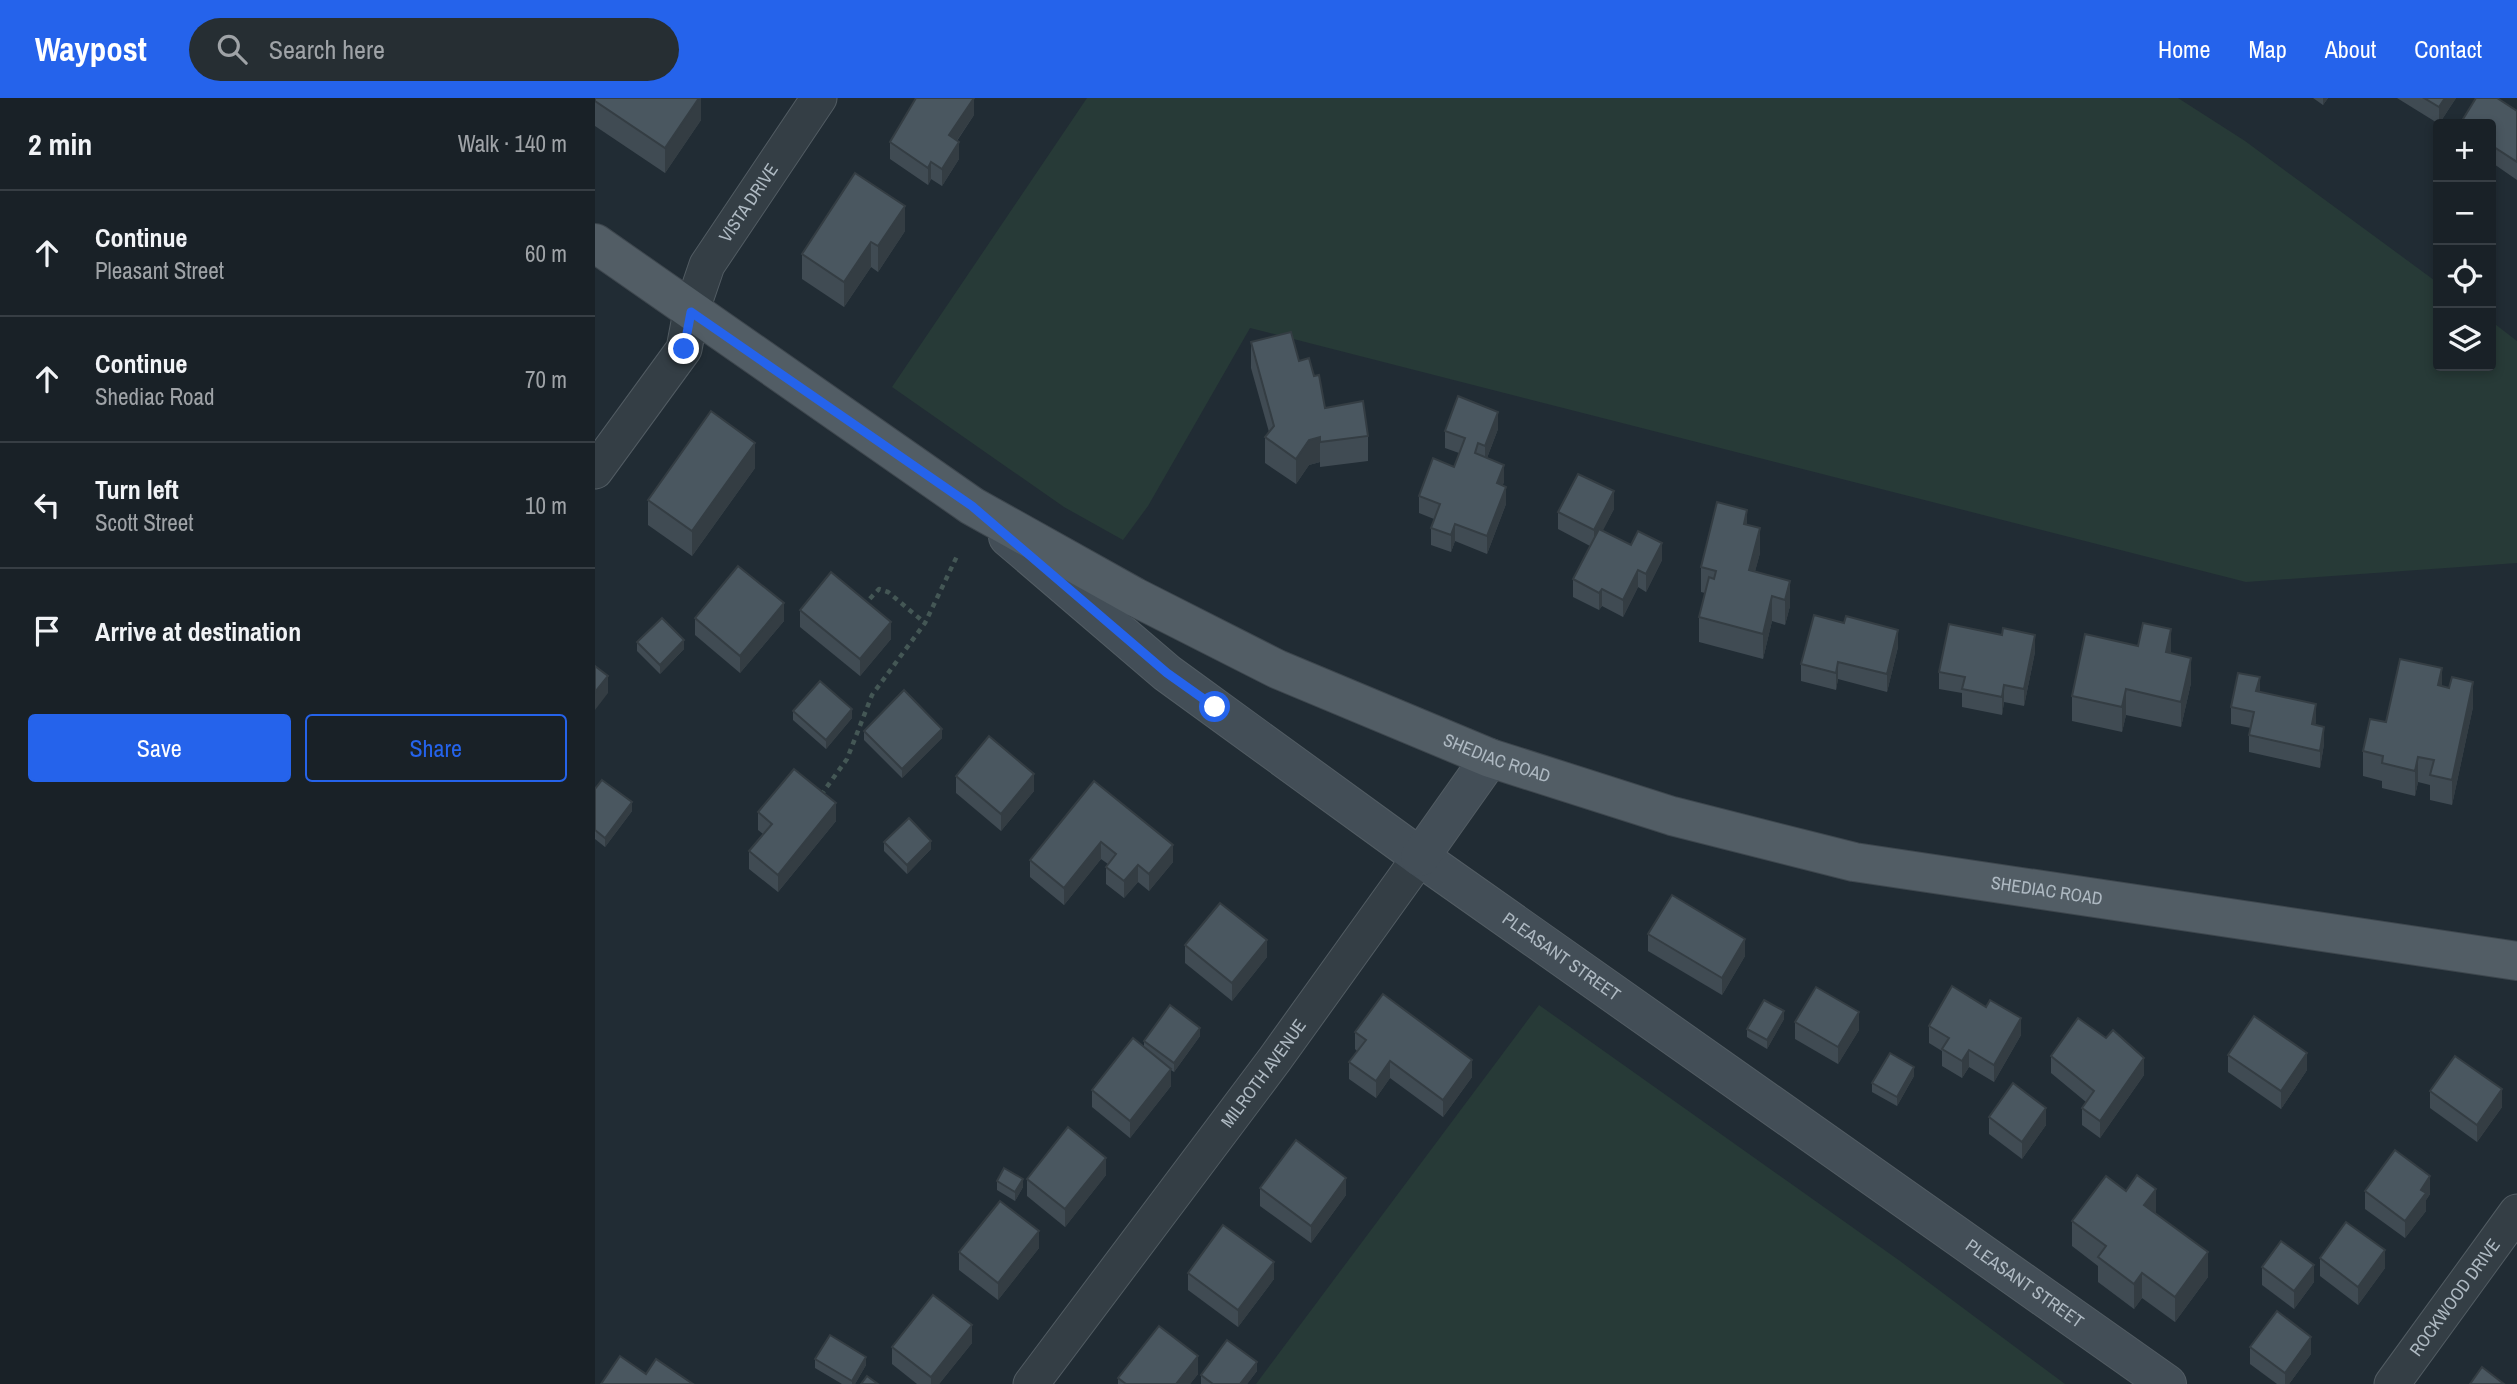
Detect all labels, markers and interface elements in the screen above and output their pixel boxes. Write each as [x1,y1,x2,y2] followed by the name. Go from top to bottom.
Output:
[189,18,679,81] search box
[35,27,147,71] text: Waypost
[213,30,251,68] icon: search
[269,32,385,67] text: Search here
[2158,33,2210,65] text: Home
[2248,33,2287,65] text: Map
[2325,33,2376,65] text: About
[2414,33,2482,65] text: Contact
[2433,119,2496,371] map controls
[2433,119,2496,182] button: +
[28,124,92,164] text: 2 min
[458,128,567,159] text: Walk · 140 m
[713,158,784,247] street label: VISTA DRIVE
[2433,182,2496,245] button: −
[95,220,187,255] text: Continue
[28,234,66,272] icon: ahead
[525,238,567,269] text: 60 m
[2433,245,2496,308] button: locate
[95,255,224,286] text: Pleasant Street
[2433,308,2496,371] button: layers
[668,333,699,364] route end
[95,346,187,381] text: Continue
[28,360,66,398] icon: ahead
[525,364,567,395] text: 70 m
[95,381,215,412] text: Shediac Road
[95,472,179,507] text: Turn left
[28,486,66,524] icon: left
[525,490,567,521] text: 10 m
[95,507,194,538] text: Scott Street
[28,612,66,650] icon: arrive
[95,614,301,649] text: Arrive at destination
[1199,691,1230,722] route start
[28,714,291,782] button: Save
[305,714,567,782] button: Share
[1440,727,1554,789] street label: SHEDIAC ROAD
[1989,870,2104,911] street label: SHEDIAC ROAD
[1497,906,1626,1007] street label: PLEASANT STREET
[1215,1014,1312,1133] street label: MILROTH AVENUE
[1961,1233,2089,1334] street label: PLEASANT STREET
[2403,1233,2506,1361] street label: ROCKWOOD DRIVE

